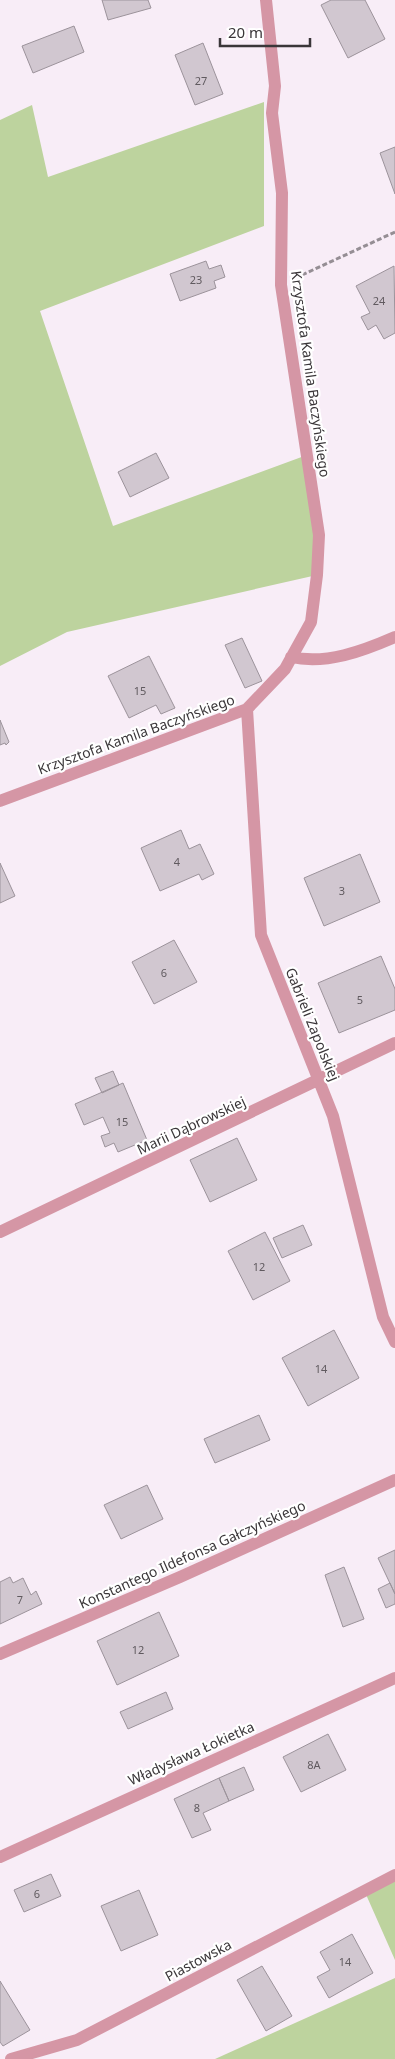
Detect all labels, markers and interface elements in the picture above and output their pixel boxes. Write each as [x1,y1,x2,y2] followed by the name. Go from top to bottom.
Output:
[220,15,310,47] scale bar
[228,22,263,42] text: 20 m
[195,73,207,88] house number: 27
[287,269,335,479] street label: Krzysztofa Kamila Baczyńskiego
[190,272,202,287] house number: 23
[373,293,386,308] house number: 24
[134,683,146,698] house number: 15
[35,689,237,779] street label: Krzysztofa Kamila Baczyńskiego
[174,854,181,869] house number: 4
[339,883,345,898] house number: 3
[282,964,344,1084] street label: Gabrieli Zapolskiej
[161,965,167,980] house number: 6
[357,992,363,1007] house number: 5
[134,1091,248,1159] street label: Marii Dąbrowskiej
[116,1114,128,1129] house number: 15
[253,1259,265,1274] house number: 12
[315,1361,328,1376] house number: 14
[76,1495,308,1613] street label: Konstantego Ildefonsa Gałczyńskiego
[17,1592,23,1607] house number: 7
[132,1642,144,1657] house number: 12
[125,1717,257,1789] street label: Władysława Łokietka
[307,1757,322,1772] house number: 8A
[194,1800,200,1815] house number: 8
[34,1886,40,1901] house number: 6
[161,1934,235,1986] street label: Piastowska
[339,1954,352,1969] house number: 14

